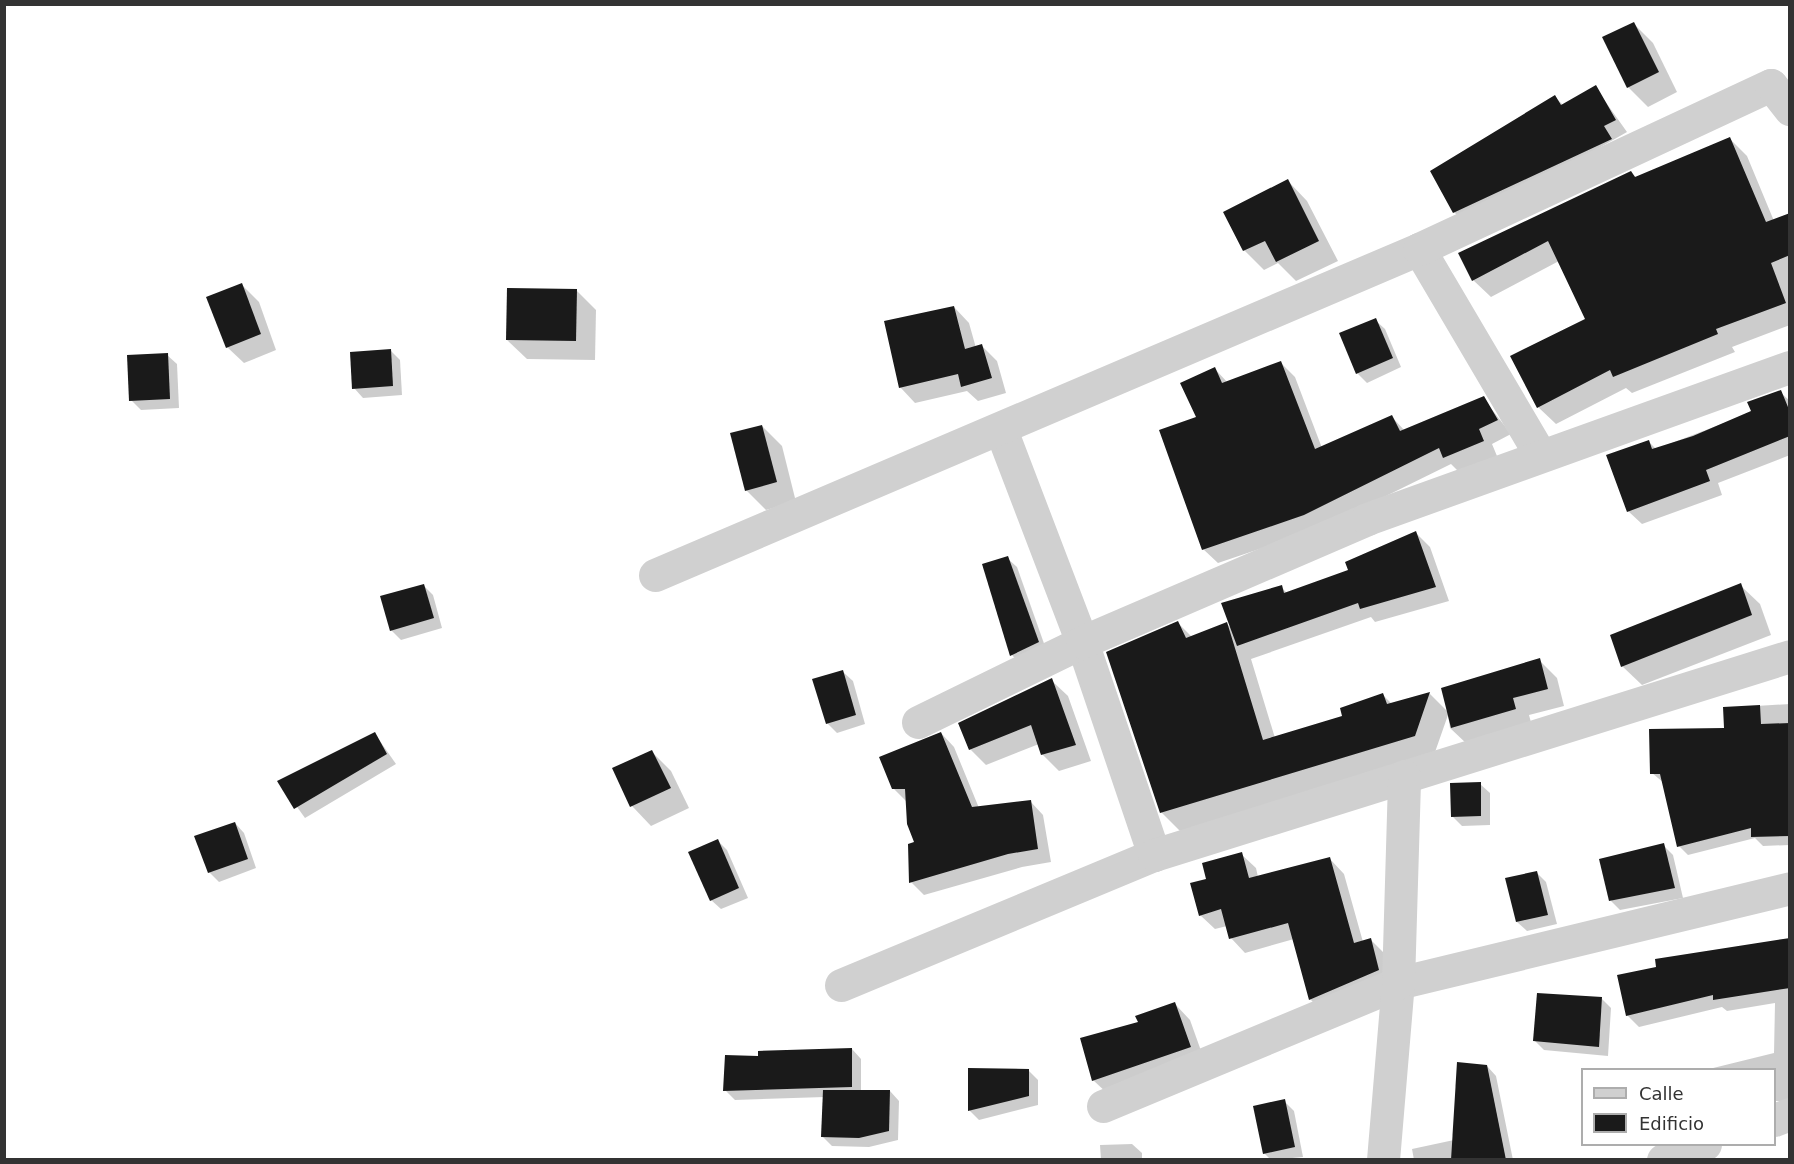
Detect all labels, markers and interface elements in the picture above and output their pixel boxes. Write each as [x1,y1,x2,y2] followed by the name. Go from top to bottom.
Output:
[1581,1068,1776,1146] legend
[1639,1083,1684,1104] text: Calle
[1639,1113,1704,1134] text: Edificio

